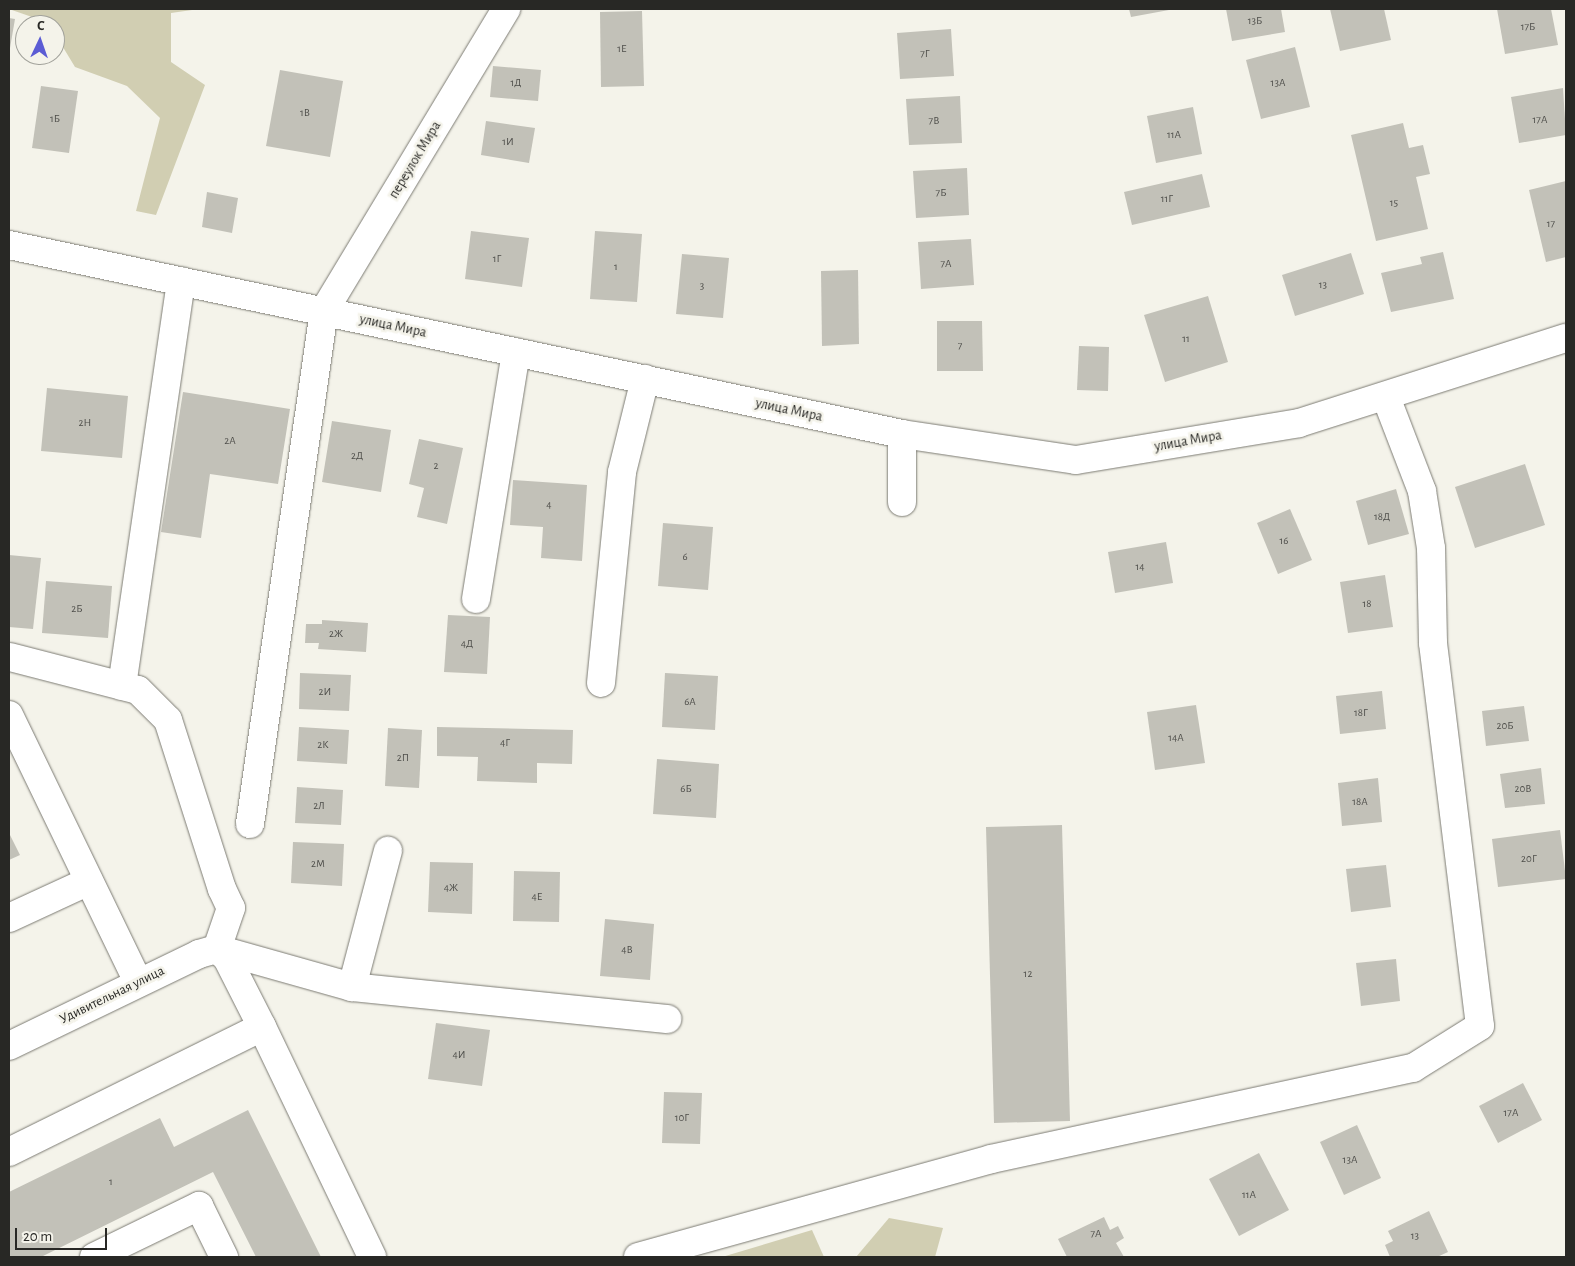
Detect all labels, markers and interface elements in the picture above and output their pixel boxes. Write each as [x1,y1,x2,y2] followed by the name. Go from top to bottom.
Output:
[1248,14,1262,28] house number: 13Б
[15,15,65,65] north arrow
[36,19,45,33] text: С
[1521,20,1535,34] house number: 17Б
[617,42,627,56] house number: 1Е
[920,47,930,61] house number: 7Г
[511,76,521,90] house number: 1Д
[1271,76,1285,90] house number: 13А
[300,106,310,120] house number: 1В
[50,112,60,126] house number: 1Б
[1533,113,1547,127] house number: 17А
[929,114,939,128] house number: 7В
[385,118,445,202] street label: переулок Мира
[1167,128,1181,142] house number: 11А
[502,135,514,149] house number: 1И
[936,186,946,200] house number: 7Б
[1161,192,1173,206] house number: 11Г
[1390,196,1398,210] house number: 15
[1547,217,1555,231] house number: 17
[493,252,501,266] house number: 1Г
[940,257,952,271] house number: 7А
[614,260,618,274] house number: 1
[1319,278,1327,292] house number: 13
[700,279,704,293] house number: 3
[358,311,428,341] street label: улица Мира
[1182,332,1190,346] house number: 11
[958,339,962,353] house number: 7
[754,395,824,425] street label: улица Мира
[79,416,91,430] house number: 2Н
[1153,427,1223,455] street label: улица Мира
[224,434,236,448] house number: 2А
[351,449,363,463] house number: 2Д
[433,459,439,473] house number: 2
[546,498,552,512] house number: 4
[1374,510,1390,524] house number: 18Д
[1280,534,1288,548] house number: 16
[682,550,688,564] house number: 6
[1135,560,1145,574] house number: 14
[1363,597,1371,611] house number: 18
[71,602,83,616] house number: 2Б
[329,627,343,641] house number: 2Ж
[461,637,473,651] house number: 4Д
[319,685,331,699] house number: 2И
[684,695,696,709] house number: 6А
[1354,706,1368,720] house number: 18Г
[1496,719,1514,733] house number: 20Б
[1168,731,1184,745] house number: 14А
[500,736,510,750] house number: 4Г
[317,738,329,752] house number: 2К
[397,751,409,765] house number: 2П
[680,782,692,796] house number: 6Б
[1514,782,1532,796] house number: 20В
[1352,795,1368,809] house number: 18А
[313,799,325,813] house number: 2Л
[1521,852,1537,866] house number: 20Г
[311,857,325,871] house number: 2М
[444,881,458,895] house number: 4Ж
[531,890,543,904] house number: 4Е
[621,943,633,957] house number: 4В
[57,962,167,1028] street label: Удивительная улица
[1024,967,1032,981] house number: 12
[452,1048,466,1062] house number: 4И
[1504,1106,1518,1120] house number: 17А
[675,1111,689,1125] house number: 10Г
[1343,1153,1357,1167] house number: 13А
[109,1175,113,1189] house number: 1
[1242,1188,1256,1202] house number: 11А
[18,1218,110,1250] scale bar
[1090,1227,1102,1241] house number: 7А
[23,1229,52,1244] text: 20 m
[1411,1229,1419,1243] house number: 13

